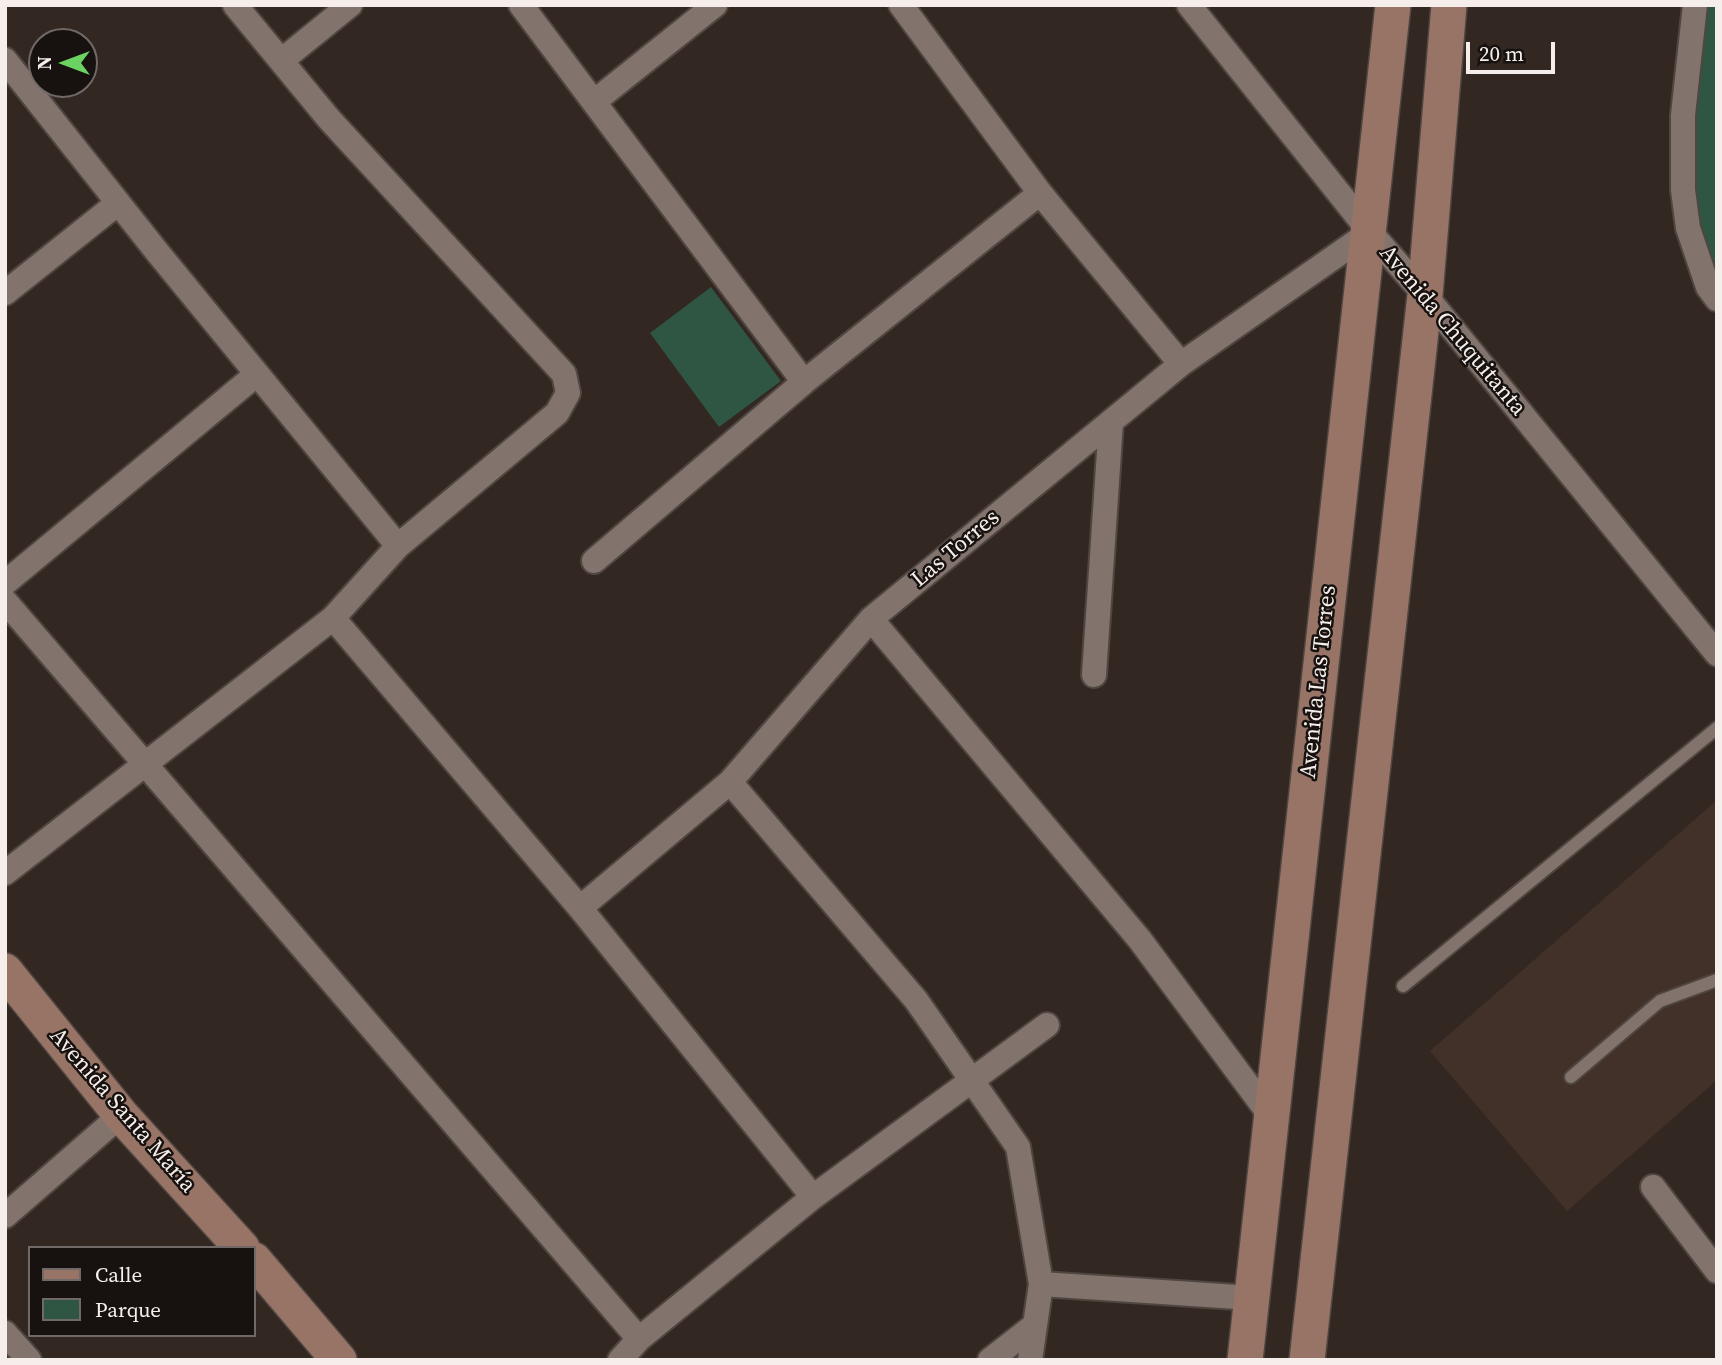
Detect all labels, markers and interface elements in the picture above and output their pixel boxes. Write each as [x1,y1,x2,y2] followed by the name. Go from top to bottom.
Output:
[28,28,98,98] north arrow
[1470,28,1559,72] scale bar
[1479,39,1524,68] text: 20 m
[31,56,57,70] text: N
[1373,240,1531,422] street label: Avenida Chuquitanta
[906,504,1006,594] street label: Las Torres
[1295,584,1343,780] street label: Avenida Las Torres
[43,1023,201,1199] street label: Avenida Santa María
[28,1246,256,1337] legend
[95,1260,142,1289] text: Calle
[95,1295,161,1324] text: Parque

